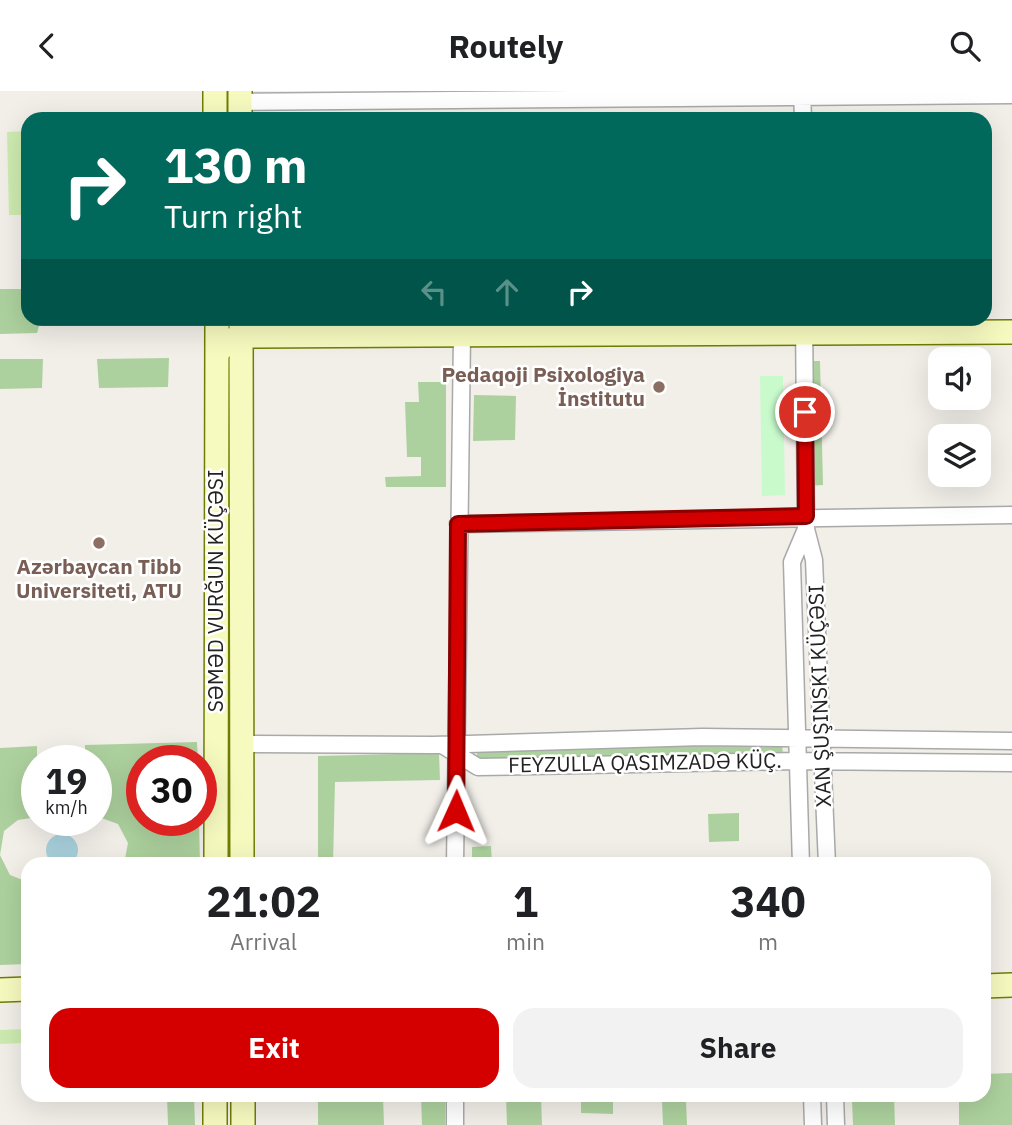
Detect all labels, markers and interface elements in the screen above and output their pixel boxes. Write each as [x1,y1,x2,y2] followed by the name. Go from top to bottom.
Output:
[449,25,563,67] text: Routely
[28,27,66,65] icon: back
[946,27,984,65] icon: search
[164,133,308,196] text: 130 m
[49,140,140,231] icon: right
[164,195,302,237] text: Turn right
[415,273,453,311] icon: left
[488,273,526,311] icon: ahead
[561,273,599,311] icon: right
[928,347,991,487] map controls
[928,347,991,410] button: sound
[442,360,645,412] place label: Pedaqoji Psixologiya İnstitutu
[651,379,667,395] marker: Pedaqoji Psixologiya İnstitutu
[775,382,835,442] pin
[786,393,824,431] icon: arrive
[928,424,991,487] button: layers
[201,470,229,712] street label: SƏMƏD VURĞUN KÜÇƏSI
[91,535,107,551] marker: Azərbaycan Tibb Universiteti, ATU
[16,552,182,604] place label: Azərbaycan Tibb Universiteti, ATU
[801,584,837,808] street label: XAN ŞUŞINSKI KÜÇƏSI
[126,745,217,836] speed limit sign: 30
[508,746,782,778] street label: FEYZULLA QASIMZADƏ KÜÇ.
[45,758,88,804] text: 19
[419,774,493,848] position arrow
[45,796,88,819] text: km/h
[206,874,321,929] text: 21:02
[513,874,538,929] text: 1
[730,874,806,929] text: 340
[230,926,297,956] text: Arrival
[506,926,545,956] text: min
[758,926,778,956] text: m
[49,1008,499,1088] button: Exit
[513,1008,963,1088] button: Share

